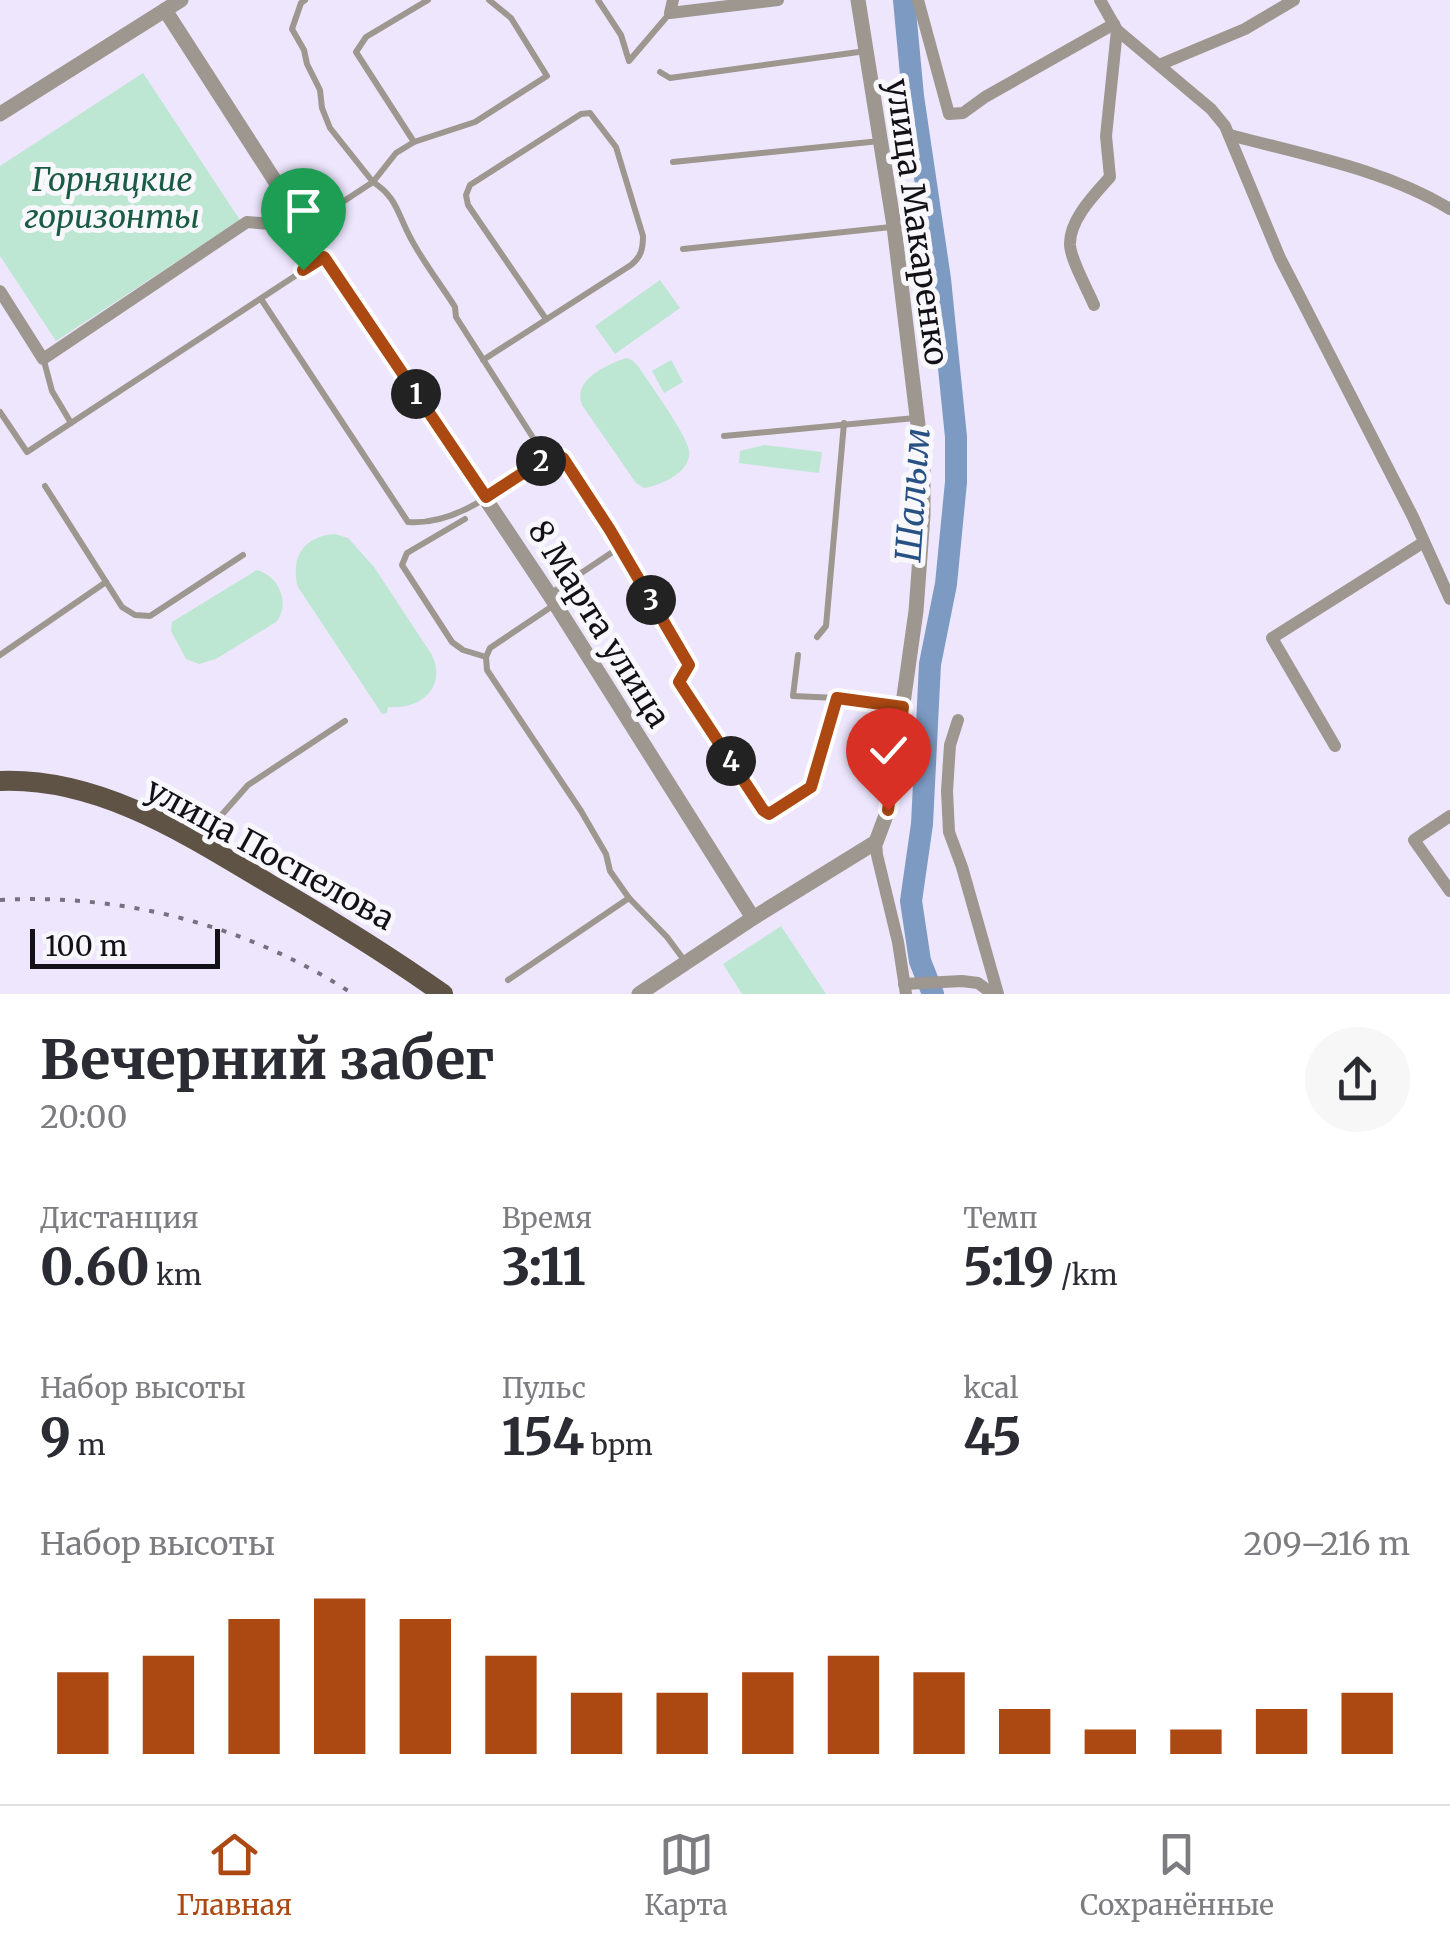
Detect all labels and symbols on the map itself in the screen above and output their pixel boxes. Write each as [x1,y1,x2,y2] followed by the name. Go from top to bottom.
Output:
[877,76,957,368] street label: улица Макаренко
[24,160,200,237] park label: Горняцкие горизонты
[261,168,346,271] pin
[391,369,441,419] pin: 1
[886,426,940,564] water label: Шалым
[516,436,566,486] pin: 2
[519,513,679,735] street label: 8 Марта улица
[626,575,676,625] pin: 3
[846,708,931,811] pin
[706,736,756,786] pin: 4
[139,769,401,939] street label: улица Поспелова
[30,924,220,968] scale bar

